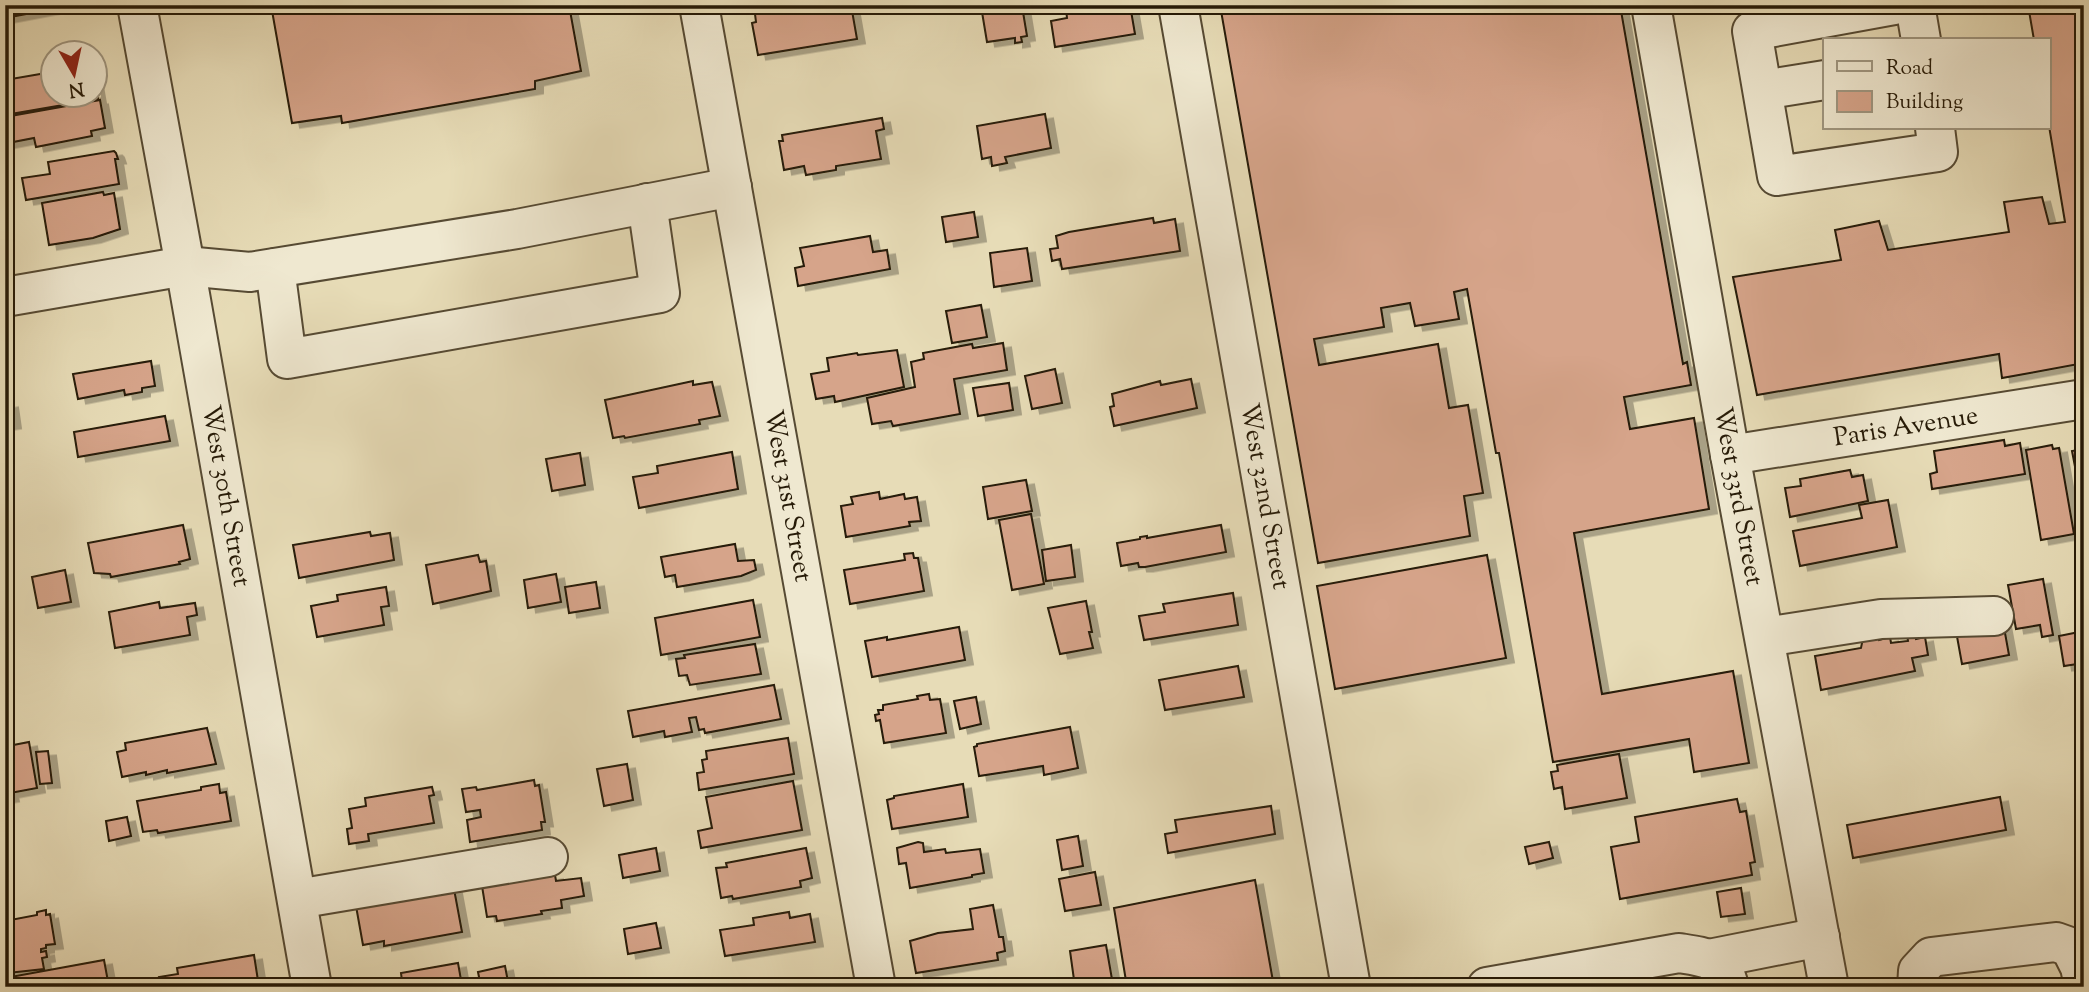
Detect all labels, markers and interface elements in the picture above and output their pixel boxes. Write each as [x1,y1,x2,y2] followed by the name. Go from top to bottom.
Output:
[38,38,108,108] north arrow
[1823,38,2050,130] legend
[1886,54,1933,84] text: Road
[67,74,86,103] text: N
[1886,88,1963,118] text: Building
[1831,398,1981,457] street label: Paris Avenue
[1230,400,1299,593] street label: West 32nd Street
[191,402,260,590] street label: West 30th Street
[1703,404,1772,589] street label: West 33rd Street
[754,407,821,585] street label: West 31st Street

